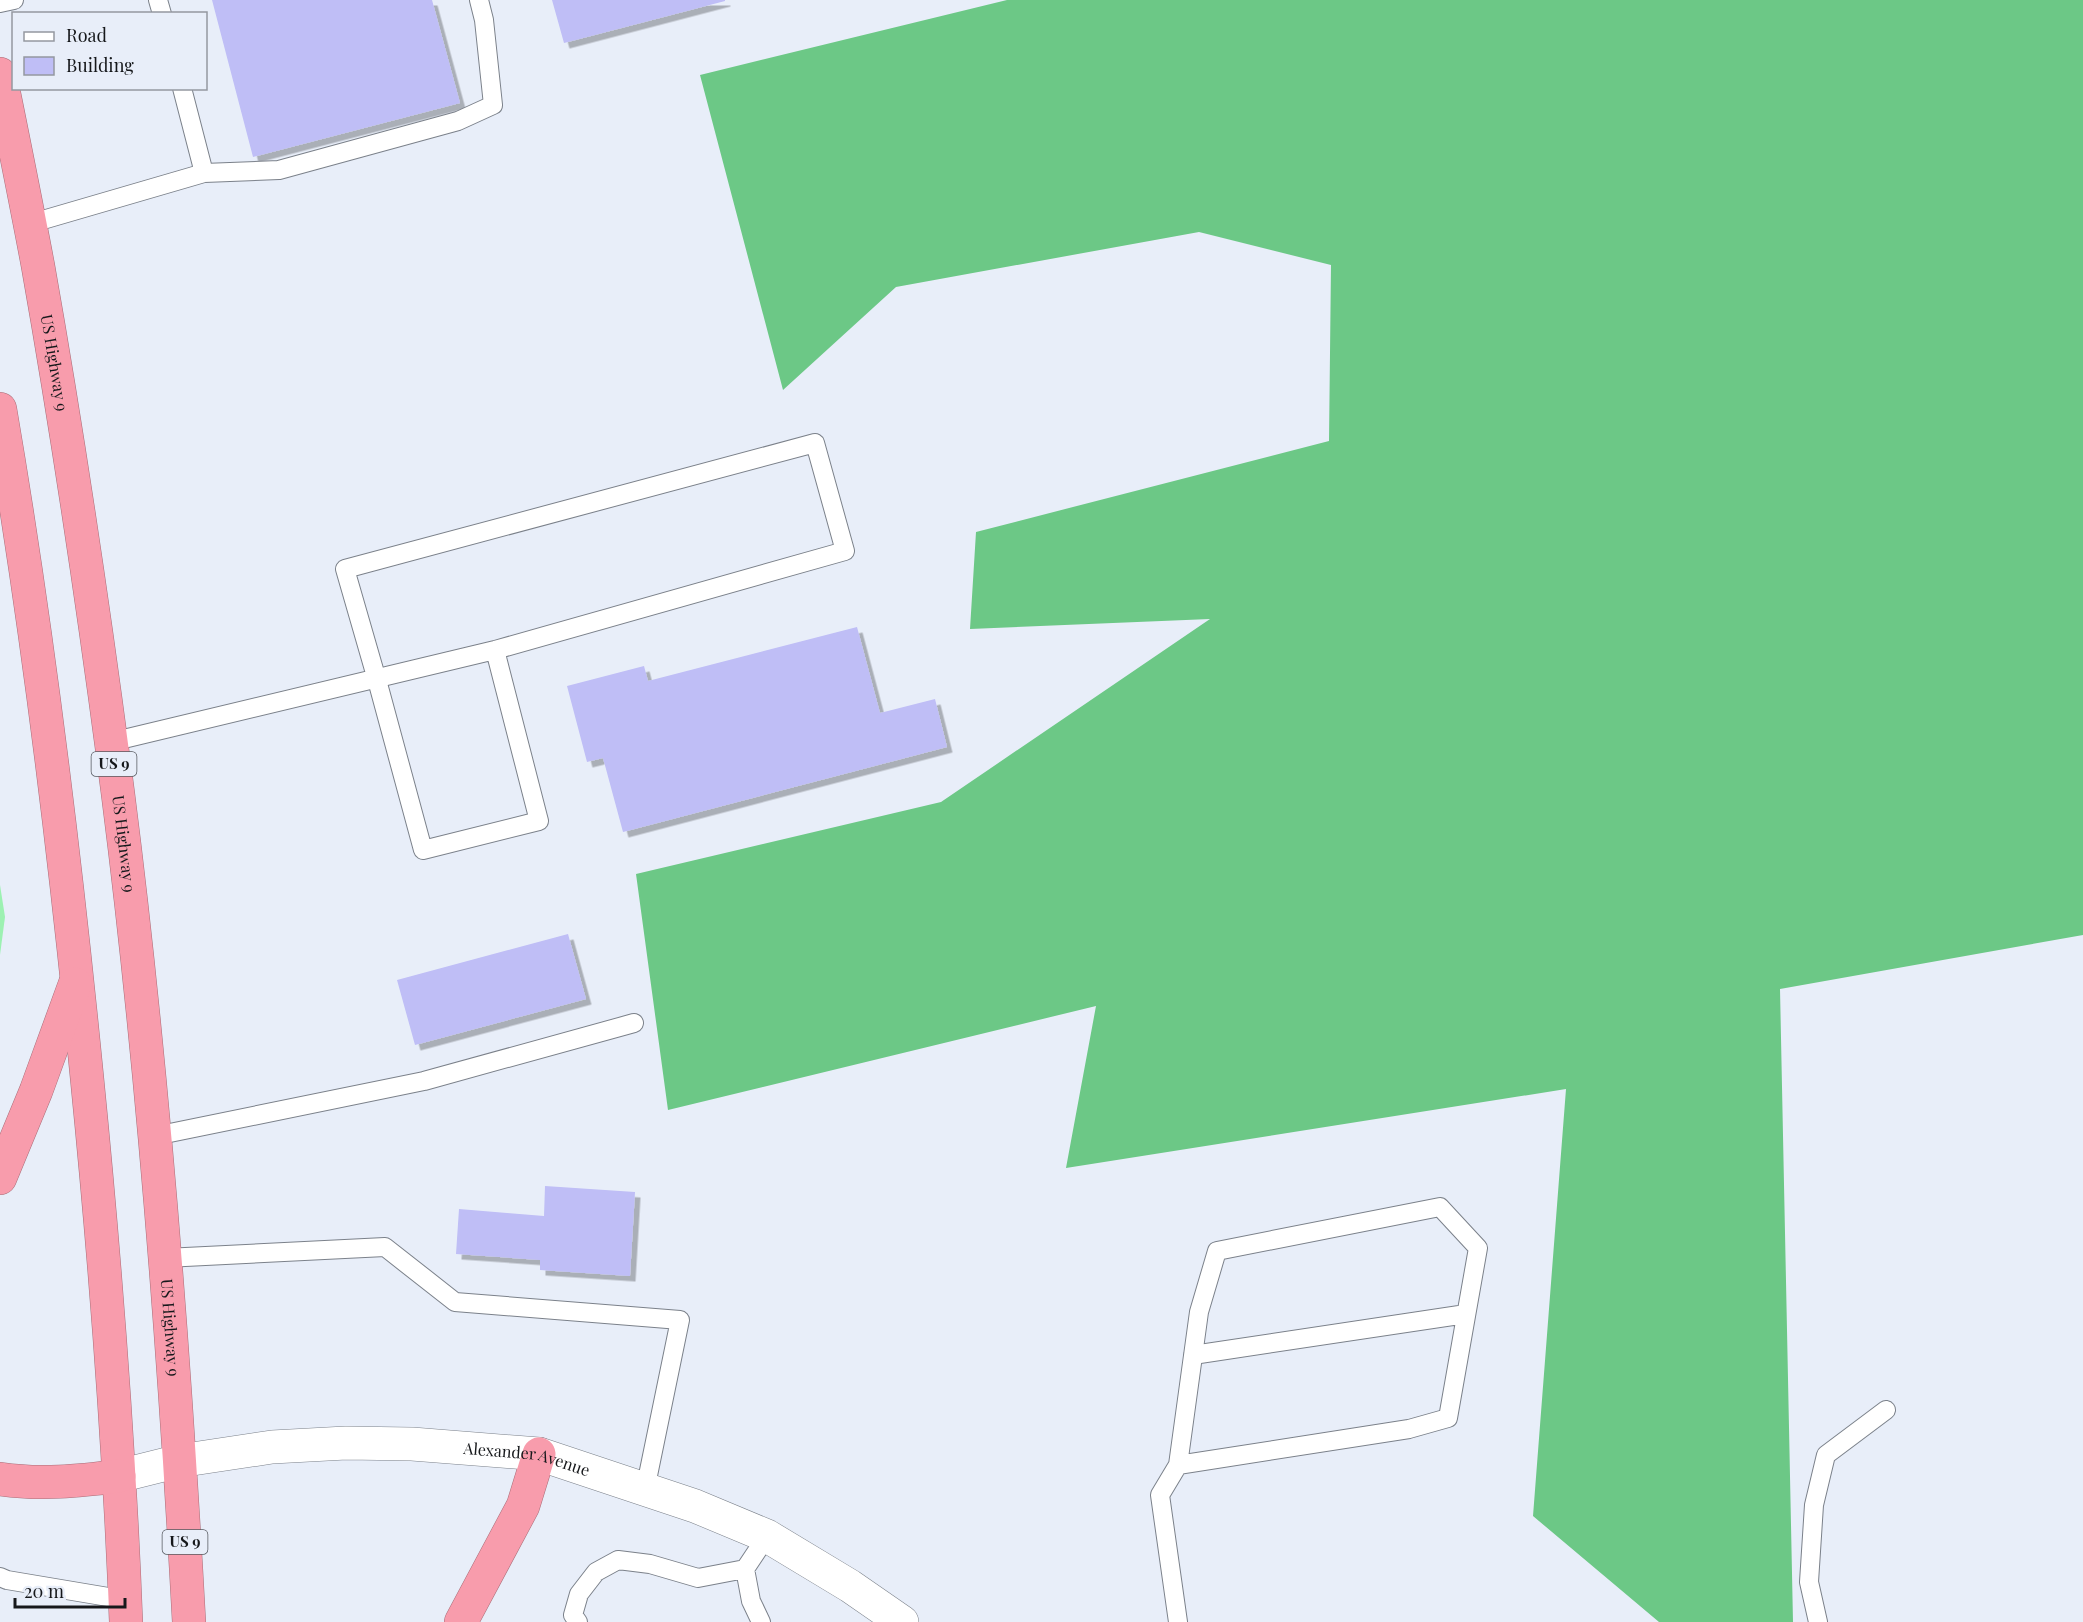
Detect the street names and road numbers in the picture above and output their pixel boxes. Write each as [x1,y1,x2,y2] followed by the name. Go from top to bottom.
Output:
[37,313,73,413] street label: US Highway 9
[92,752,136,776] road number: US 9
[108,794,141,894] street label: US Highway 9
[157,1278,185,1377] street label: US Highway 9
[462,1437,593,1480] street label: Alexander Avenue
[162,1530,207,1554] road number: US 9

